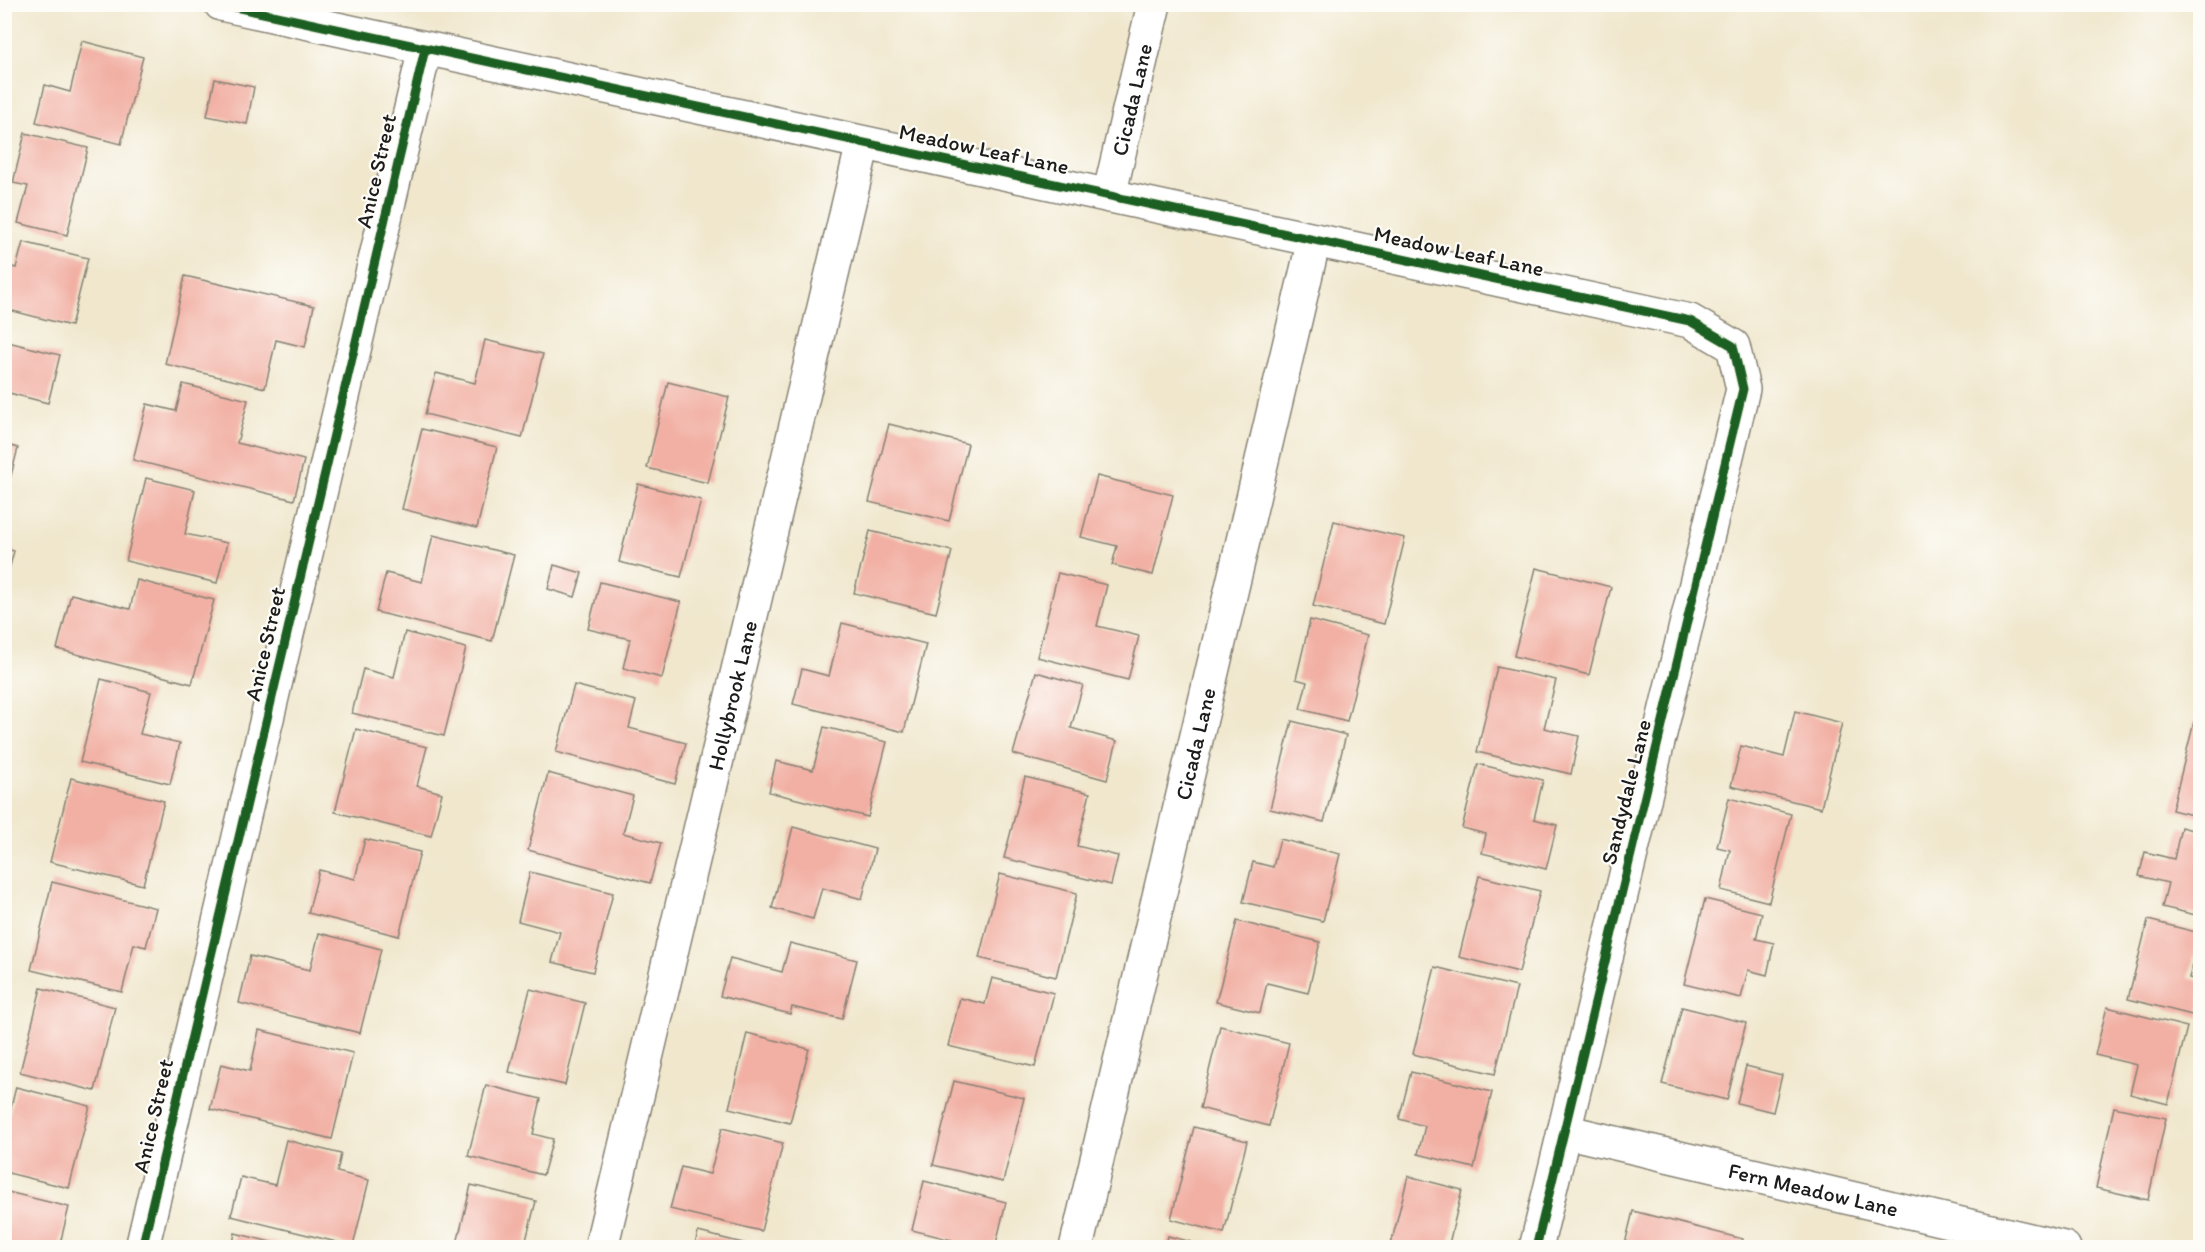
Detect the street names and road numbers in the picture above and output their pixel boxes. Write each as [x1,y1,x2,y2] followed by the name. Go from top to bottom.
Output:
[1105,41,1158,159] street label: Cicada Lane
[350,111,402,231] street label: Anice Street
[897,118,1071,180] street label: Meadow Leaf Lane
[1372,220,1546,282] street label: Meadow Leaf Lane
[239,584,291,704] street label: Anice Street
[701,618,763,773] street label: Hollybrook Lane
[1169,685,1221,803] street label: Cicada Lane
[1595,717,1657,867] street label: Sandydale Lane
[127,1056,179,1176] street label: Anice Street
[1726,1156,1901,1222] street label: Fern Meadow Lane

